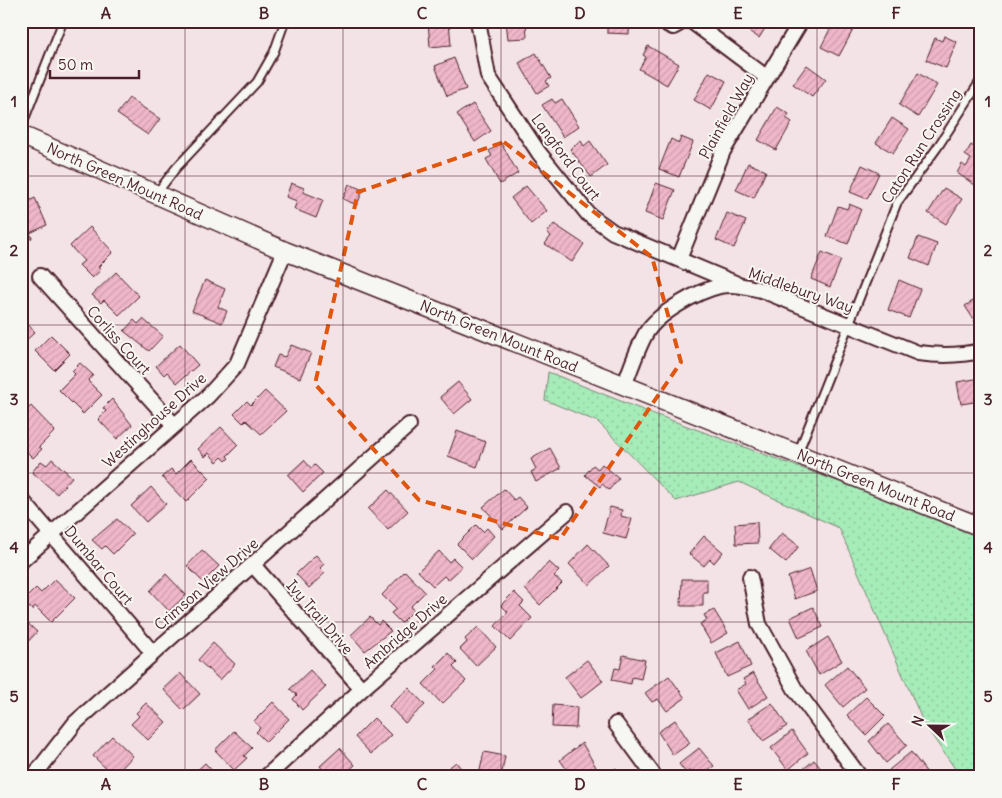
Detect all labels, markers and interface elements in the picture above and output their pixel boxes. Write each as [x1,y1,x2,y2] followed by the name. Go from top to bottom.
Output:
[101,3,111,23] text: A
[259,3,270,23] text: B
[417,3,428,23] text: C
[574,3,586,23] text: D
[733,3,743,23] text: E
[891,3,901,23] text: F
[50,48,139,80] scale bar
[58,55,93,74] text: 50 m
[695,70,757,162] street label: Plainfield Way
[877,85,965,207] street label: Caton Run Crossing
[11,91,17,111] text: 1
[985,91,991,111] text: 1
[527,110,605,204] street label: Langford Court
[44,138,206,224] street label: North Green Mount Road
[10,240,19,260] text: 2
[984,240,993,260] text: 2
[746,263,856,317] street label: Middlebury Way
[417,296,581,376] street label: North Green Mount Road
[83,302,155,378] street label: Corliss Court
[98,368,210,472] street label: Westinghouse Drive
[9,389,19,409] text: 3
[983,389,993,409] text: 3
[794,445,958,525] street label: North Green Mount Road
[60,522,138,608] street label: Dumbar Court
[150,534,262,634] street label: Crimson View Drive
[9,537,19,557] text: 4
[983,537,993,557] text: 4
[283,576,357,658] street label: Ivy Trail Drive
[359,589,451,673] street label: Ambridge Drive
[9,686,19,706] text: 5
[983,686,993,706] text: 5
[904,700,954,750] north arrow
[908,713,928,729] text: N
[101,774,111,794] text: A
[259,774,270,794] text: B
[417,774,428,794] text: C
[574,774,586,794] text: D
[733,774,743,794] text: E
[891,774,901,794] text: F

